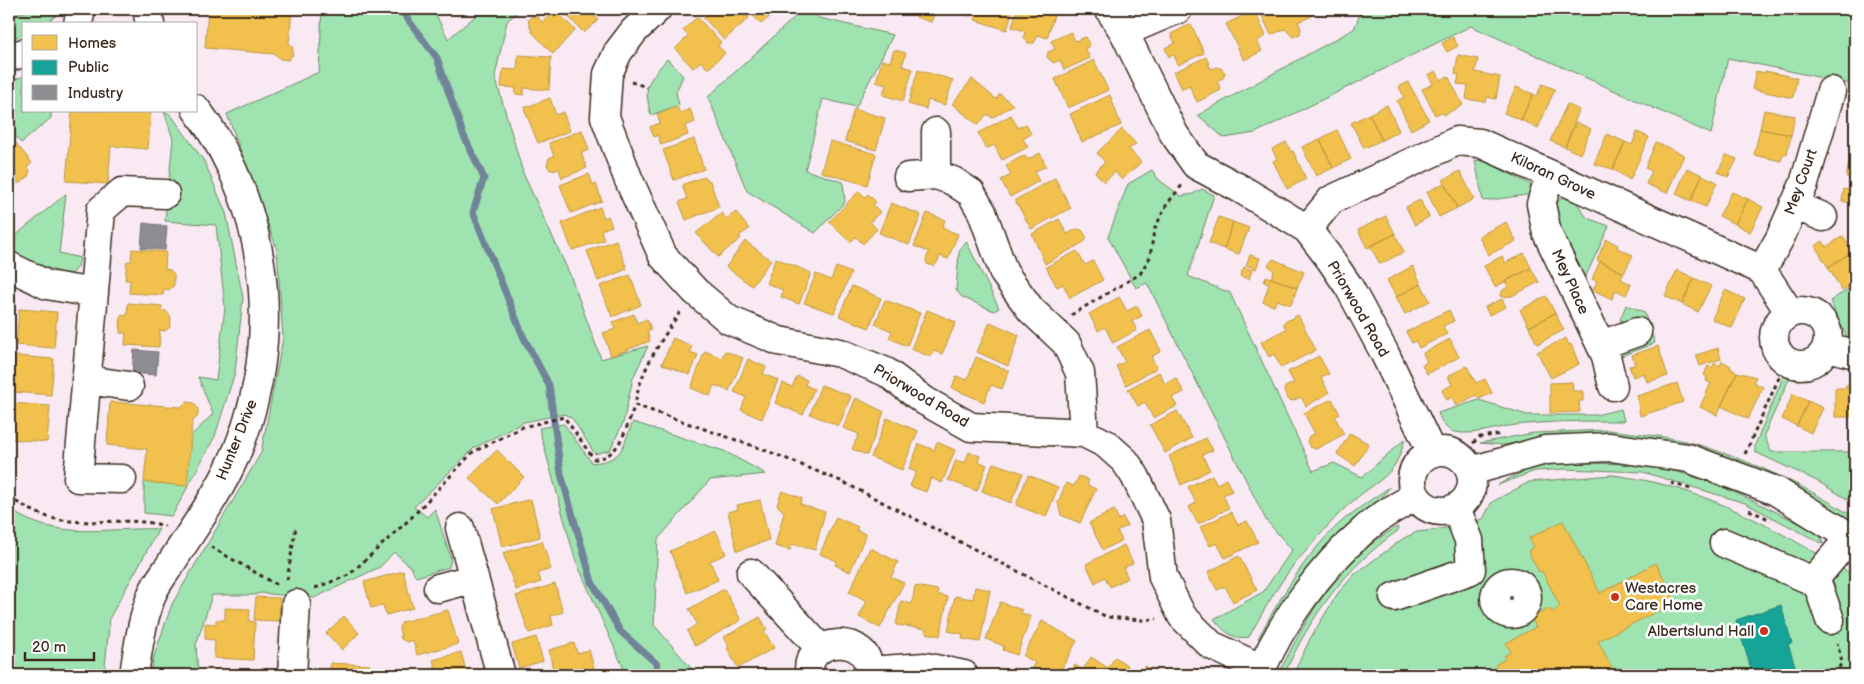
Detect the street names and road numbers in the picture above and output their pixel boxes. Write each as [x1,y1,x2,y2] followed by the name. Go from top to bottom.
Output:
[1780,146,1822,218] street label: Mey Court
[1507,148,1599,204] street label: Kiloran Grove
[1547,246,1593,318] street label: Mey Place
[1323,257,1393,361] street label: Priorwood Road
[870,360,972,432] street label: Priorwood Road
[212,397,262,483] street label: Hunter Drive

